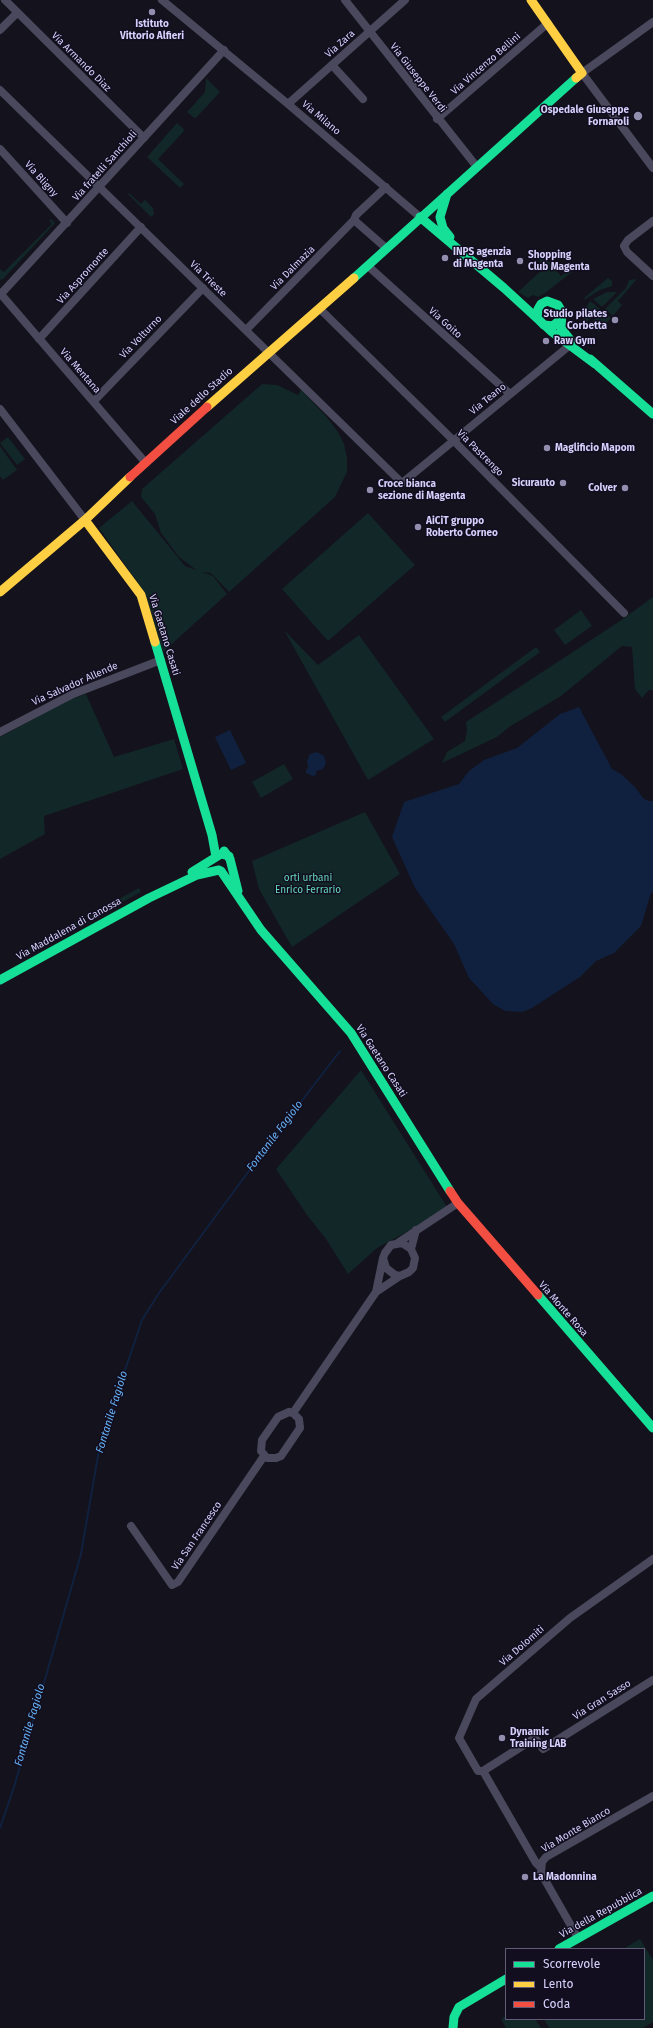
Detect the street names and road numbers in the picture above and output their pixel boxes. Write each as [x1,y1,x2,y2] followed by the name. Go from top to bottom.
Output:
[323,28,357,60] street label: Via Zara
[49,30,113,94] street label: Via Armando Diaz
[449,31,523,97] street label: Via Vincenzo Bellini
[387,41,449,115] street label: Via Giuseppe Verdi
[299,98,343,138] street label: Via Milano
[70,128,140,204] street label: Via fratelli Sanchioli
[22,159,60,199] street label: Via Bligny
[268,243,318,293] street label: Via Dalmazia
[55,245,111,307] street label: Via Aspromonte
[187,258,229,300] street label: Via Trieste
[426,305,464,341] street label: Via Goito
[117,313,165,361] street label: Via Volturno
[57,346,103,396] street label: Via Mentana
[168,365,236,427] street label: Viale dello Stadio
[467,381,509,417] street label: Via Teano
[454,427,506,479] street label: Via Pastrengo
[146,593,182,677] street label: Via Gaetano Casati
[30,660,120,708] street label: Via Salvador Allende
[15,895,123,963] street label: Via Maddalena di Canossa
[353,1022,409,1100] street label: Via Gaetano Casati
[536,1279,590,1339] street label: Via Monte Rosa
[170,1499,224,1573] street label: Via San Francesco
[497,1623,547,1669] street label: Via Dolomiti
[571,1677,633,1723] street label: Via Gran Sasso
[539,1805,613,1855] street label: Via Monte Bianco
[558,1885,644,1941] street label: Via della Repubblica

